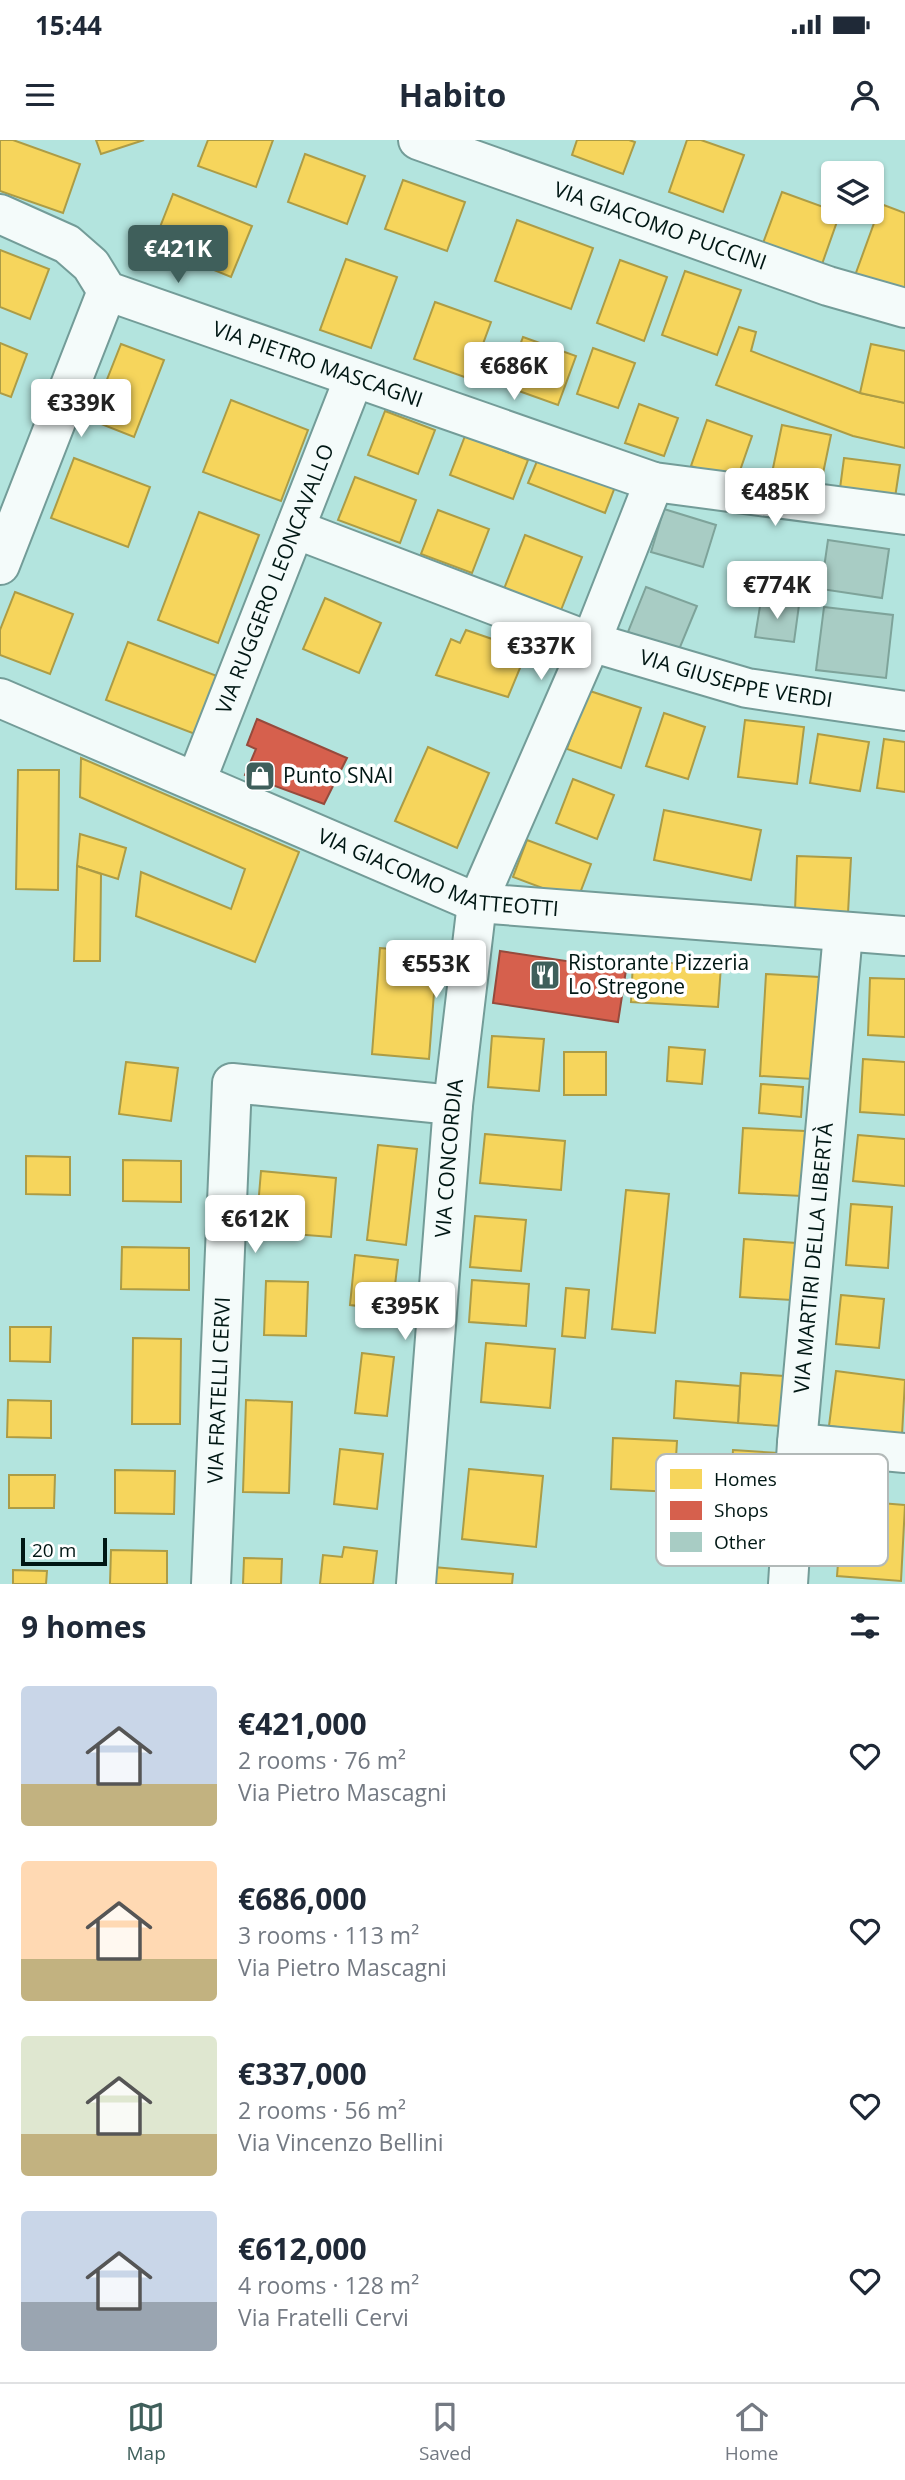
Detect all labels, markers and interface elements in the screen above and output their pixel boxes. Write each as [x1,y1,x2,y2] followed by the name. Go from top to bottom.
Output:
[35,7,102,43] text: 15:44
[399,73,506,116] text: Habito
[21,76,59,114] icon: menu
[846,76,884,114] icon: person
[821,161,884,224] map controls
[821,161,884,224] button: layers
[550,175,771,276] street label: VIA GIACOMO PUCCINI
[129,226,227,285] pin: €421K
[144,232,212,264] text: €421K
[209,314,427,413] street label: VIA PIETRO MASCAGNI
[465,342,563,402] pin: €686K
[480,349,548,381] text: €686K
[32,380,130,439] pin: €339K
[47,386,115,418] text: €339K
[209,439,340,718] street label: VIA RUGGERO LEONCAVALLO
[726,468,824,528] pin: €485K
[741,475,809,507] text: €485K
[728,561,826,621] pin: €774K
[743,568,811,600] text: €774K
[492,622,590,682] pin: €337K
[507,629,575,661] text: €337K
[637,642,835,713] street label: VIA GIUSEPPE VERDI
[243,759,277,793] shop icon: Punto SNAI
[283,761,393,789] place label: Punto SNAI
[314,821,560,922] street label: VIA GIACOMO MATTEOTTI
[387,940,485,1000] pin: €553K
[402,947,470,979] text: €553K
[568,948,749,1000] place label: Ristorante Pizzeria Lo Stregone
[528,958,562,992] restaurant icon: Ristorante Pizzeria Lo Stregone
[428,1076,469,1239] street label: VIA CONCORDIA
[787,1121,839,1394] street label: VIA MARTIRI DELLA LIBERTÀ
[206,1196,304,1255] pin: €612K
[221,1202,289,1234] text: €612K
[356,1282,454,1342] pin: €395K
[371,1289,439,1321] text: €395K
[200,1296,236,1484] street label: VIA FRATELLI CERVI
[656,1454,888,1566] legend
[714,1466,777,1492] text: Homes
[714,1497,768,1523] text: Shops
[714,1529,766,1555] text: Other
[21,1535,107,1567] scale bar
[32,1537,76,1563] text: 20 m
[21,1606,146,1647] text: 9 homes
[846,1607,884,1645] icon: filters
[238,1703,367,1744] text: €421,000
[77,1714,161,1798] icon: home
[846,1737,884,1775] icon: heart
[238,1744,406,1776] text: 2 rooms · 76 m²
[238,1776,447,1808] text: Via Pietro Mascagni
[238,1878,367,1919] text: €686,000
[77,1889,161,1973] icon: home
[846,1912,884,1950] icon: heart
[238,1919,419,1951] text: 3 rooms · 113 m²
[238,1951,447,1983] text: Via Pietro Mascagni
[238,2053,367,2094] text: €337,000
[77,2064,161,2148] icon: home
[846,2087,884,2125] icon: heart
[238,2094,406,2126] text: 2 rooms · 56 m²
[238,2126,444,2158] text: Via Vincenzo Bellini
[238,2228,367,2269] text: €612,000
[77,2239,161,2323] icon: home
[846,2262,884,2300] icon: heart
[238,2269,419,2301] text: 4 rooms · 128 m²
[238,2301,409,2333] text: Via Fratelli Cervi
[127,2398,166,2466] tab: Map
[419,2398,472,2466] tab: Saved
[725,2398,778,2466] tab: Home

